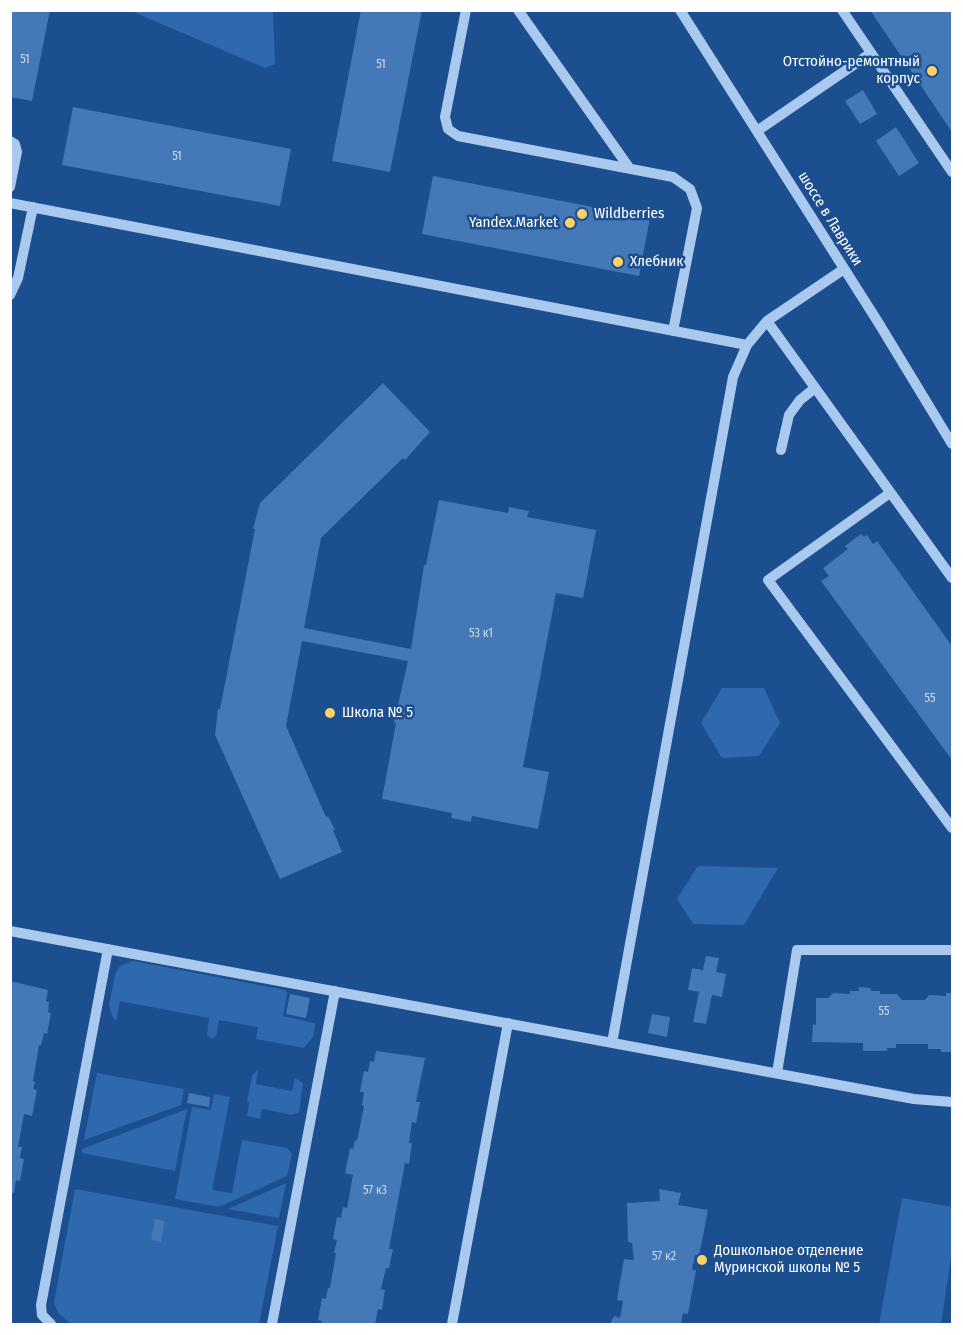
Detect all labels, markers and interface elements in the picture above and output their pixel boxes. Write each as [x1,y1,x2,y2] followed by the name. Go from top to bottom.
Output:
[20,53,30,67] house number: 51
[783,53,920,88] place label: Отстойно-ремонтный корпус
[376,58,386,72] house number: 51
[925,64,939,78] marker: Отстойно-ремонтный корпус
[172,150,182,164] house number: 51
[794,169,866,269] street label: шоссе в Лаврики
[594,205,664,223] place label: Wildberries
[575,207,589,221] marker: Wildberries
[469,214,558,232] place label: Yandex.Market
[563,216,577,230] marker: Yandex.Market
[630,253,683,271] place label: Хлебник
[611,255,625,269] marker: Хлебник
[469,627,493,641] house number: 53 к1
[925,692,935,706] house number: 55
[342,704,413,722] place label: Школа № 5
[323,706,337,720] marker: Школа № 5
[879,1005,889,1019] house number: 55
[363,1184,387,1198] house number: 57 к3
[714,1242,863,1277] place label: Дошкольное отделение Муринской школы № 5
[652,1250,676,1264] house number: 57 к2
[695,1253,709,1267] marker: Дошкольное отделение Муринской школы № 5

